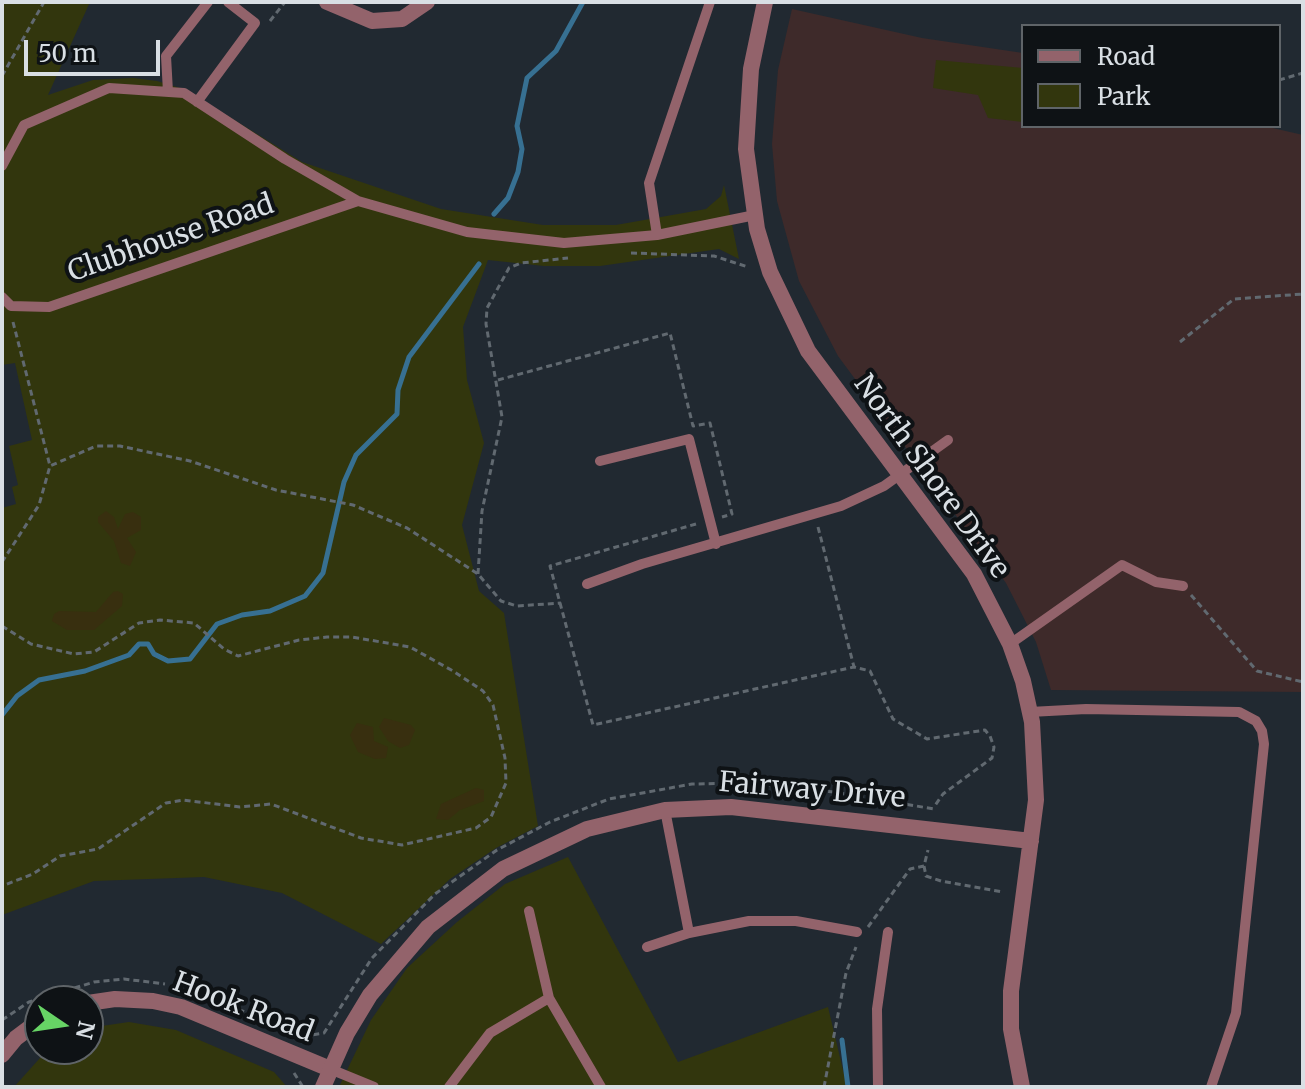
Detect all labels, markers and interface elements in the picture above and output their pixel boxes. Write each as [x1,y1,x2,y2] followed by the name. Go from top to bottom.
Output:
[28,24,164,74] scale bar
[1021,24,1281,128] legend
[38,38,97,69] text: 50 m
[1097,41,1155,72] text: Road
[1097,81,1150,112] text: Park
[64,188,278,290] street label: Clubhouse Road
[846,369,1016,585] street label: North Shore Drive
[717,766,907,816] street label: Fairway Drive
[168,966,318,1050] street label: Hook Road
[24,985,104,1065] north arrow
[70,1018,101,1042] text: N

